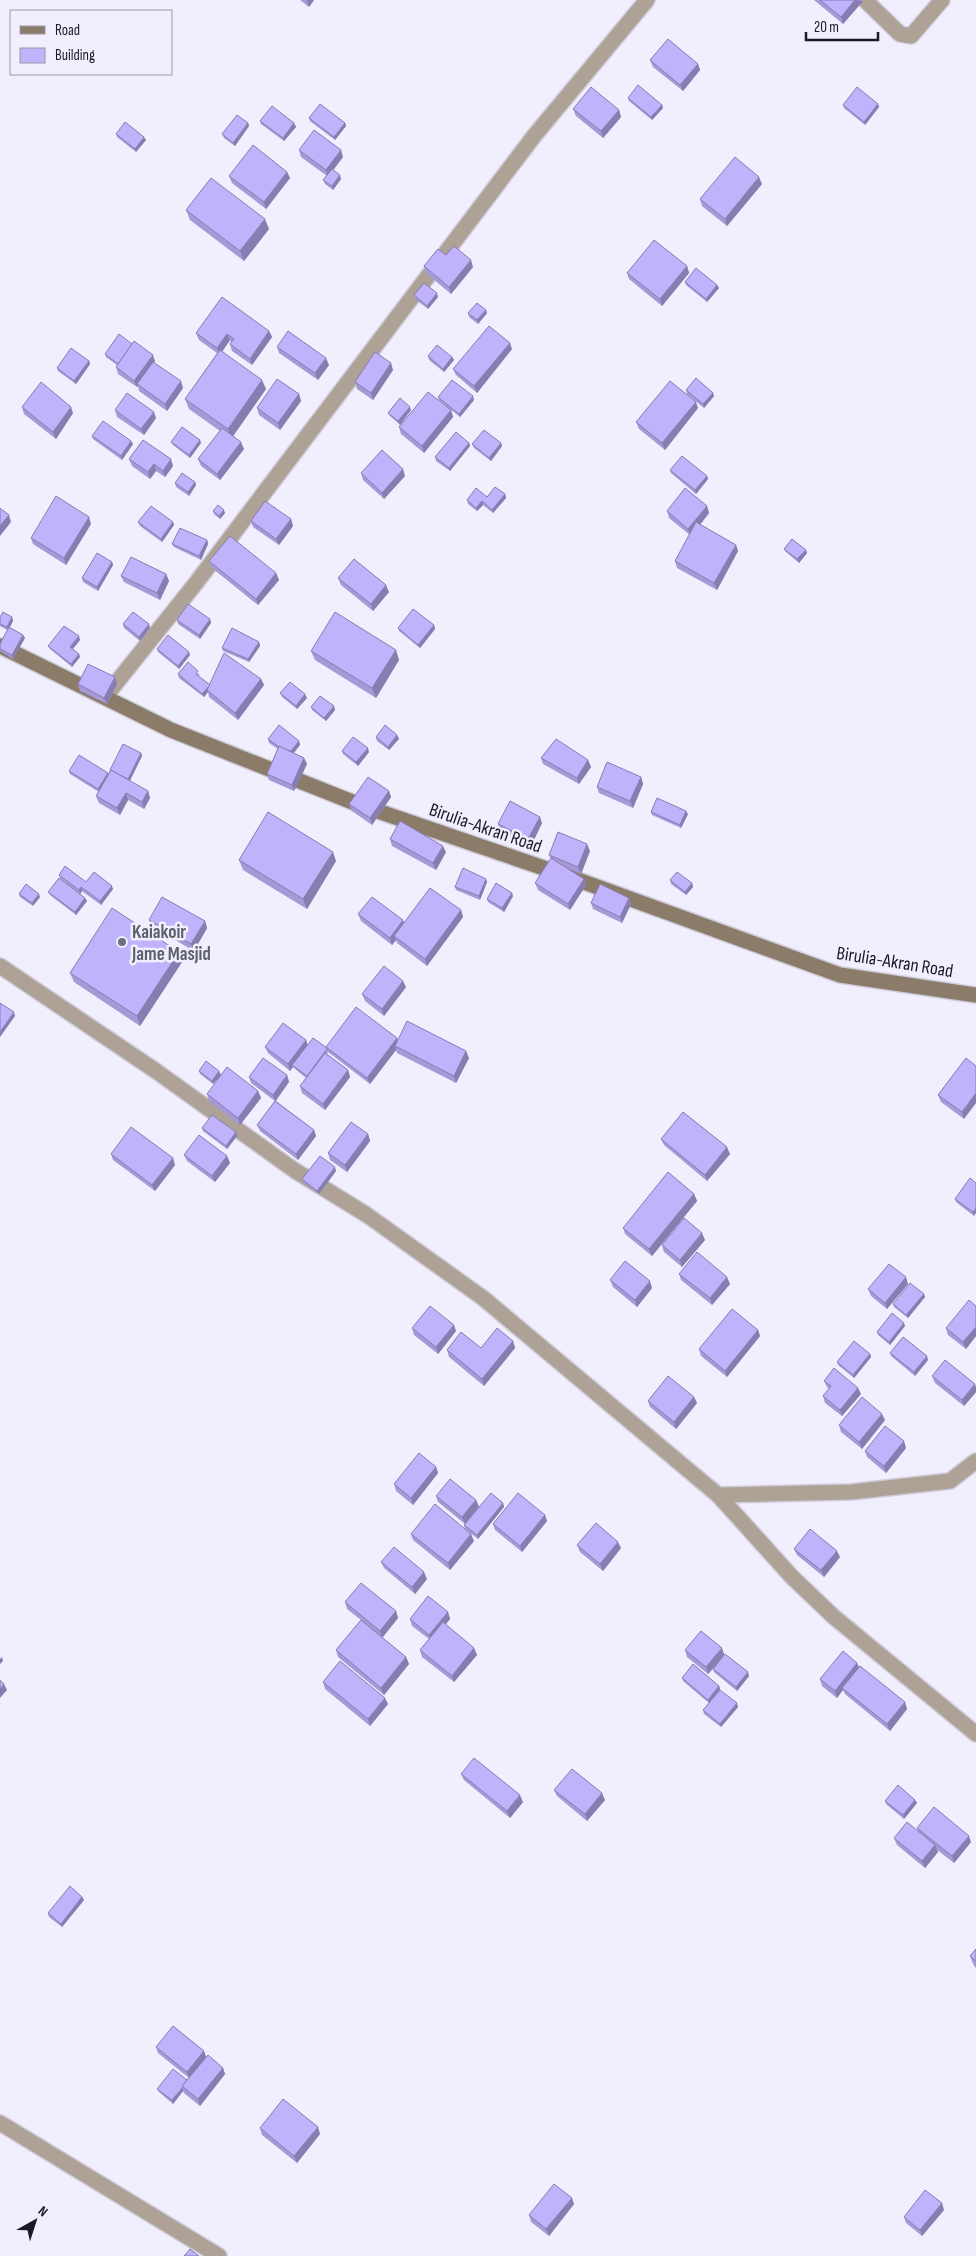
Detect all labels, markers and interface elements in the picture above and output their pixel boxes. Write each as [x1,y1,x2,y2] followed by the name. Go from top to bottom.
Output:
[10,10,172,75] legend
[806,10,878,42] scale bar
[814,18,839,37] text: 20 m
[55,21,80,40] text: Road
[55,46,95,65] text: Building
[426,798,545,858] street label: Birulia-Akran Road
[131,921,211,966] place label: Kaiakoir Jame Masjid
[116,936,128,948] marker: Kaiakoir Jame Masjid
[835,942,955,983] street label: Birulia-Akran Road
[10,2196,60,2246] north arrow
[35,2202,51,2220] text: N

